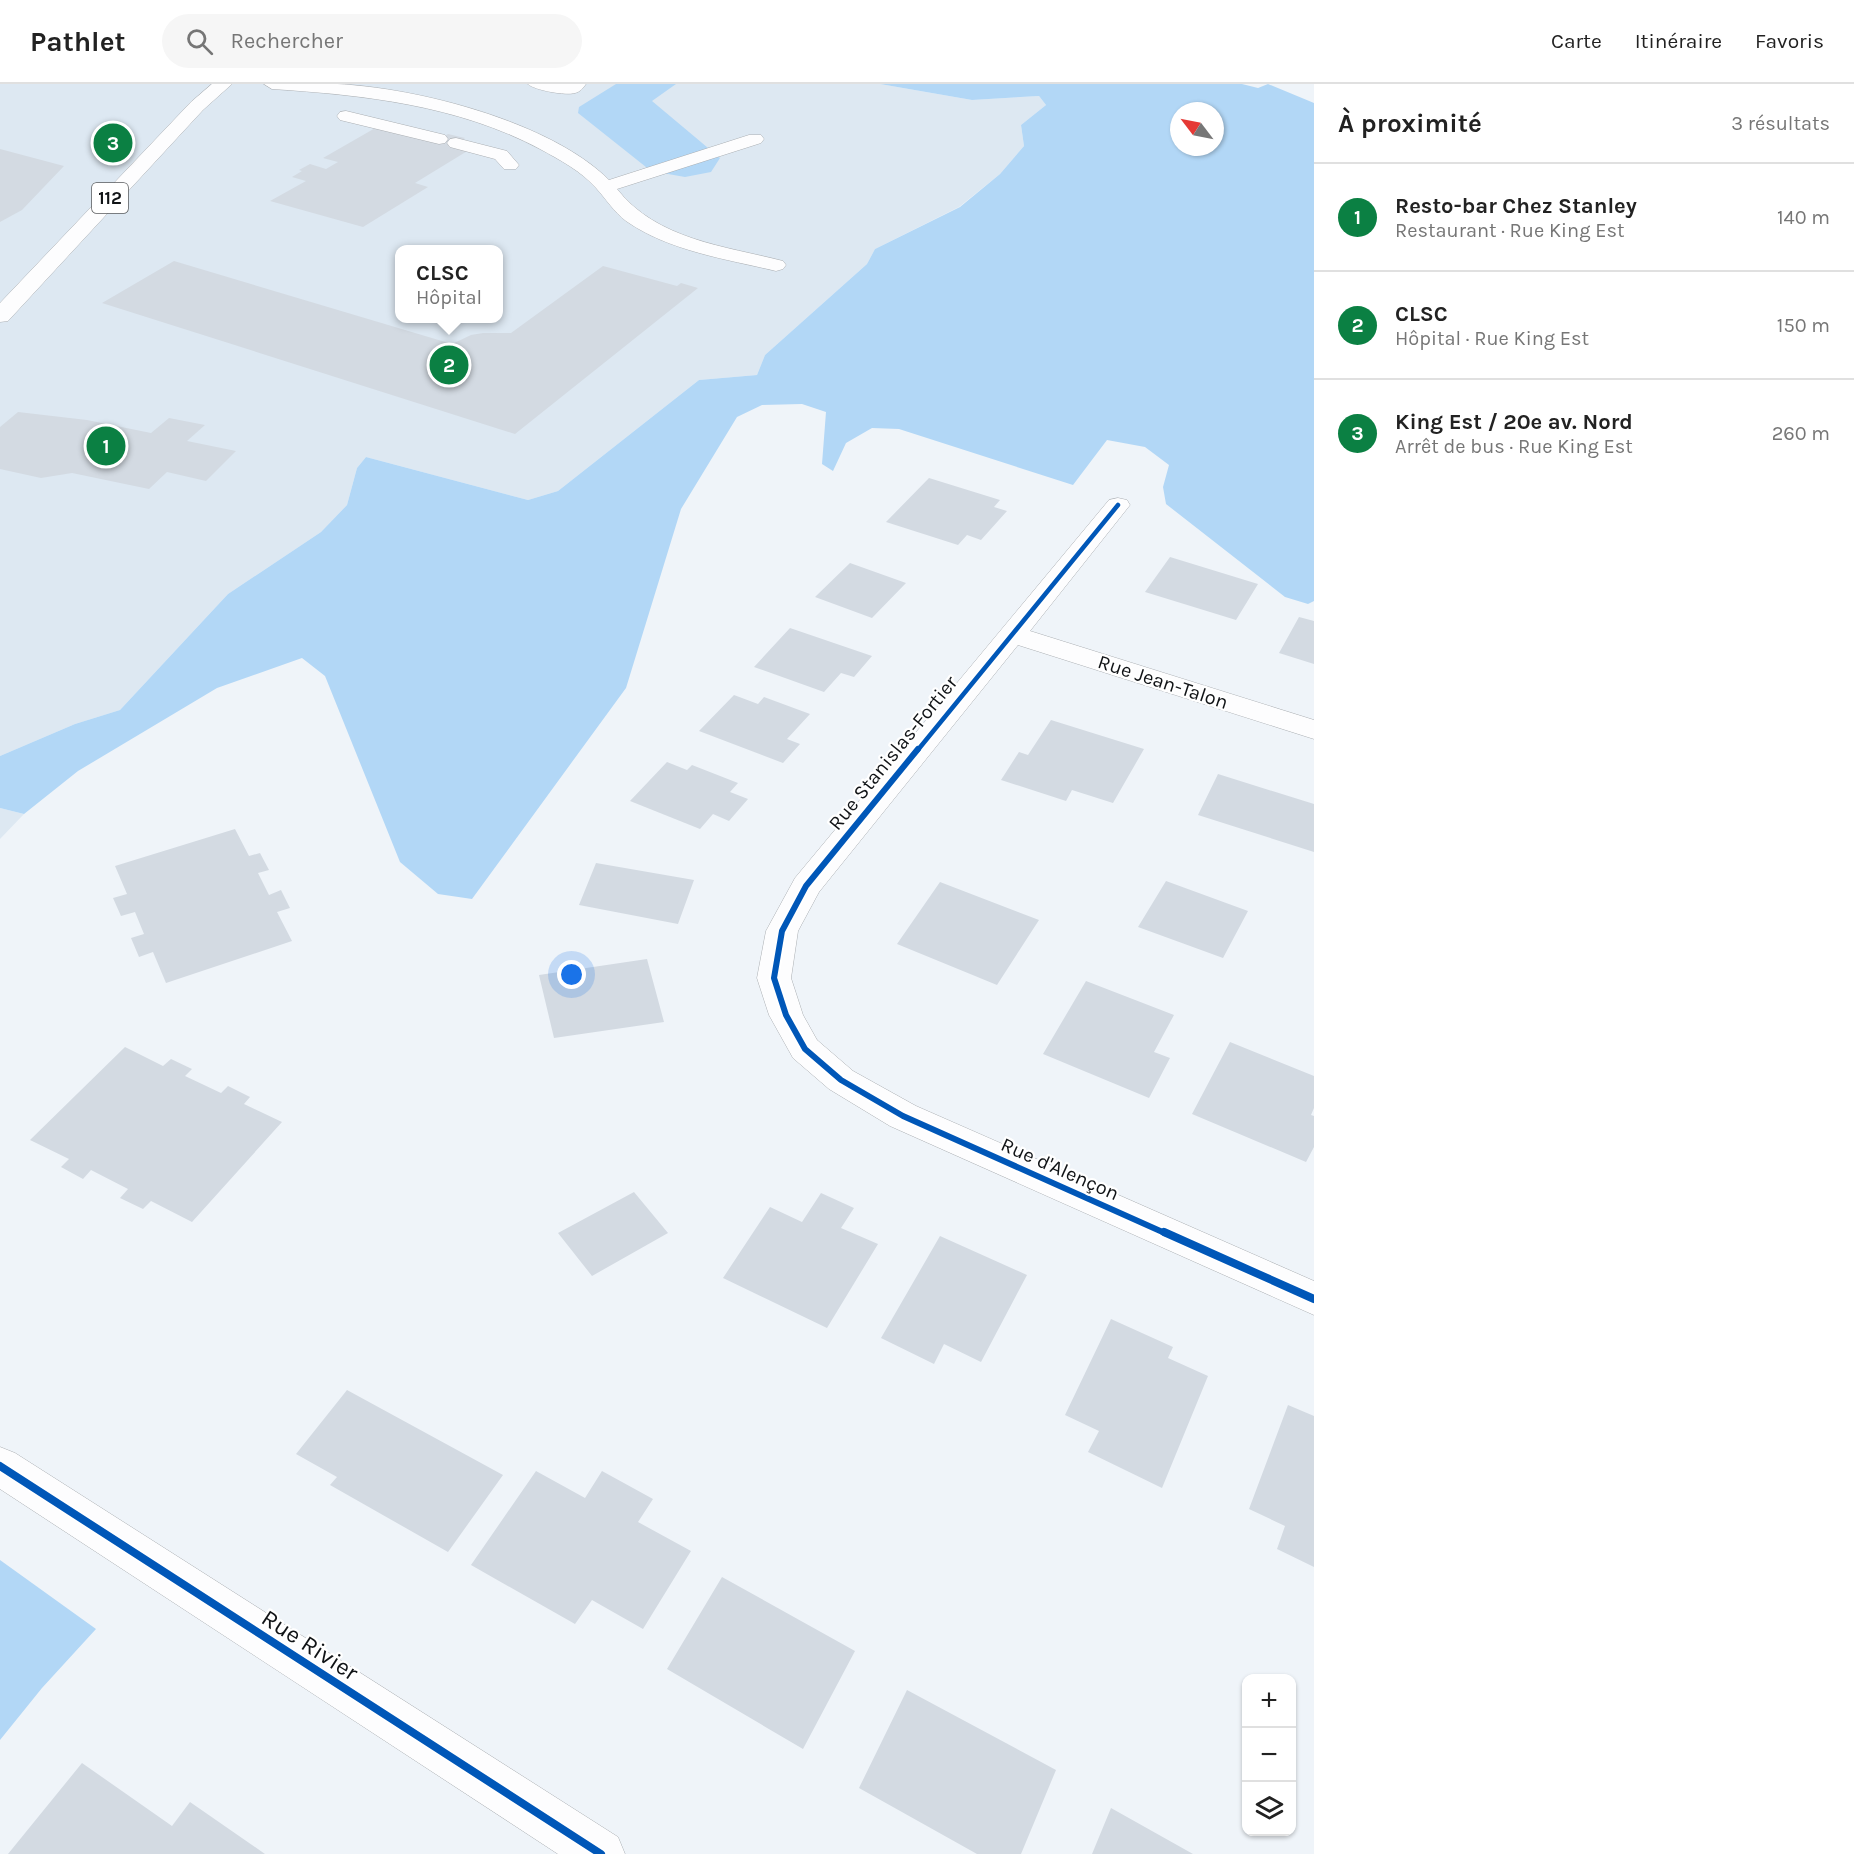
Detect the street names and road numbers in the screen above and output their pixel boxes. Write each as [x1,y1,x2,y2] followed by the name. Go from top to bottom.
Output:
[92,183,128,213] road number: 112
[1095,650,1231,714] street label: Rue Jean-Talon
[824,671,963,835] street label: Rue Stanislas-Fortier
[997,1133,1123,1205] street label: Rue d'Alençon
[257,1603,364,1687] street label: Rue Rivier

